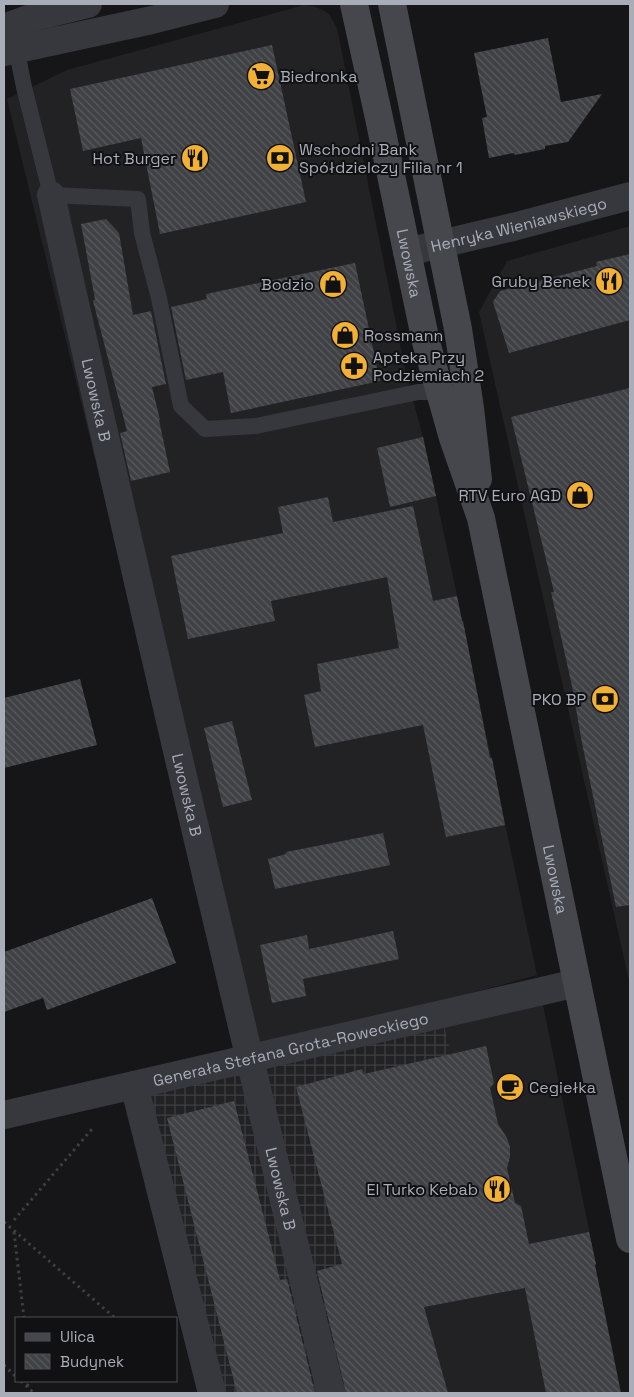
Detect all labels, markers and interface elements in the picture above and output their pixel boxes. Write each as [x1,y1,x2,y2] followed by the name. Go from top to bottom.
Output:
[246,61,276,91] supermarket icon: Biedronka
[280,66,357,87] place label: Biedronka
[299,139,463,178] place label: Wschodni Bank Spółdzielczy Filia nr 1
[180,143,210,173] restaurant icon: Hot Burger
[265,143,295,173] bank icon: Wschodni Bank Spółdzielczy Filia nr 1
[93,148,176,169] place label: Hot Burger
[429,192,609,257] street label: Henryka Wieniawskiego
[392,227,427,299] street label: Lwowska
[594,266,624,296] restaurant icon: Gruby Benek
[318,269,348,299] shop icon: Bodzio
[491,271,590,292] place label: Gruby Benek
[261,274,314,295] place label: Bodzio
[330,320,360,350] shop icon: Rossmann
[364,325,443,346] place label: Rossmann
[373,347,484,386] place label: Apteka Przy Podziemiach 2
[339,351,369,381] pharmacy icon: Apteka Przy Podziemiach 2
[77,356,116,443] street label: Lwowska B
[565,480,595,510] shop icon: RTV Euro AGD
[458,485,561,506] place label: RTV Euro AGD
[590,684,620,714] bank icon: PKO BP
[532,689,586,710] place label: PKO BP
[167,751,207,838] street label: Lwowska B
[538,843,573,916] street label: Lwowska
[151,1007,430,1091] street label: Generała Stefana Grota-Roweckiego
[495,1072,525,1102] cafe icon: Cegiełka
[529,1077,596,1098] place label: Cegiełka
[261,1145,301,1232] street label: Lwowska B
[482,1174,512,1204] restaurant icon: El Turko Kebab
[366,1179,478,1200] place label: El Turko Kebab
[15,1317,178,1382] legend
[60,1327,95,1346] text: Ulica
[60,1352,124,1371] text: Budynek

